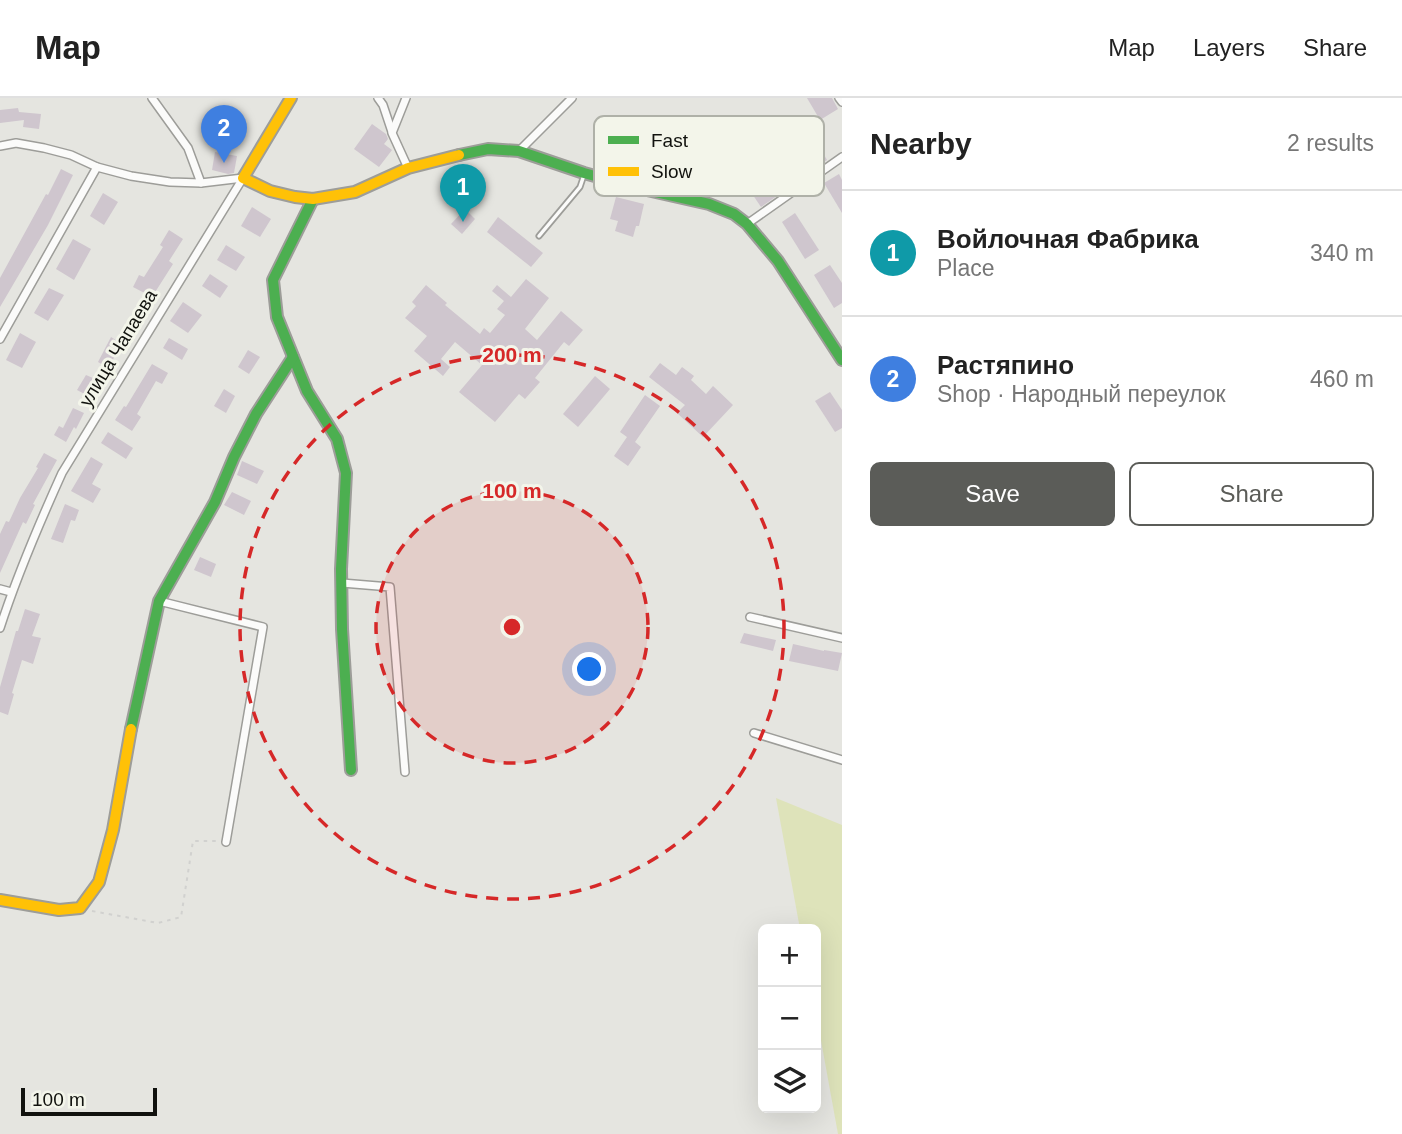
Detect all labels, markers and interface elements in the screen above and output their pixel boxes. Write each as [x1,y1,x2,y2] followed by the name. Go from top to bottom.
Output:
[35,29,101,66] text: Map
[1108,34,1155,61] text: Map
[1193,34,1265,61] text: Layers
[1303,34,1367,61] text: Share
[201,105,247,163] pin: 2
[594,116,824,196] legend
[870,127,972,160] text: Nearby
[651,130,689,151] text: Fast
[1287,130,1374,156] text: 2 results
[651,161,692,182] text: Slow
[440,164,486,222] pin: 1
[937,224,1199,254] text: Войлочная Фабрика
[887,240,899,266] text: 1
[1310,240,1374,266] text: 340 m
[937,255,995,281] text: Place
[75,285,161,410] street label: улица Чапаева
[482,343,542,366] text: 200 m
[937,350,1074,380] text: Растяпино
[887,366,899,392] text: 2
[1310,366,1374,392] text: 460 m
[937,381,1226,407] text: Shop · Народный переулок
[870,462,1115,526] button: Save
[1129,462,1374,526] button: Share
[482,479,542,502] text: 100 m
[500,615,524,639] centre of rings
[572,652,606,686] your location
[758,924,821,1113] map controls
[758,924,821,987] button: +
[758,987,821,1050] button: −
[758,1050,821,1113] button: layers
[21,1085,158,1117] scale bar
[32,1089,85,1110] text: 100 m

